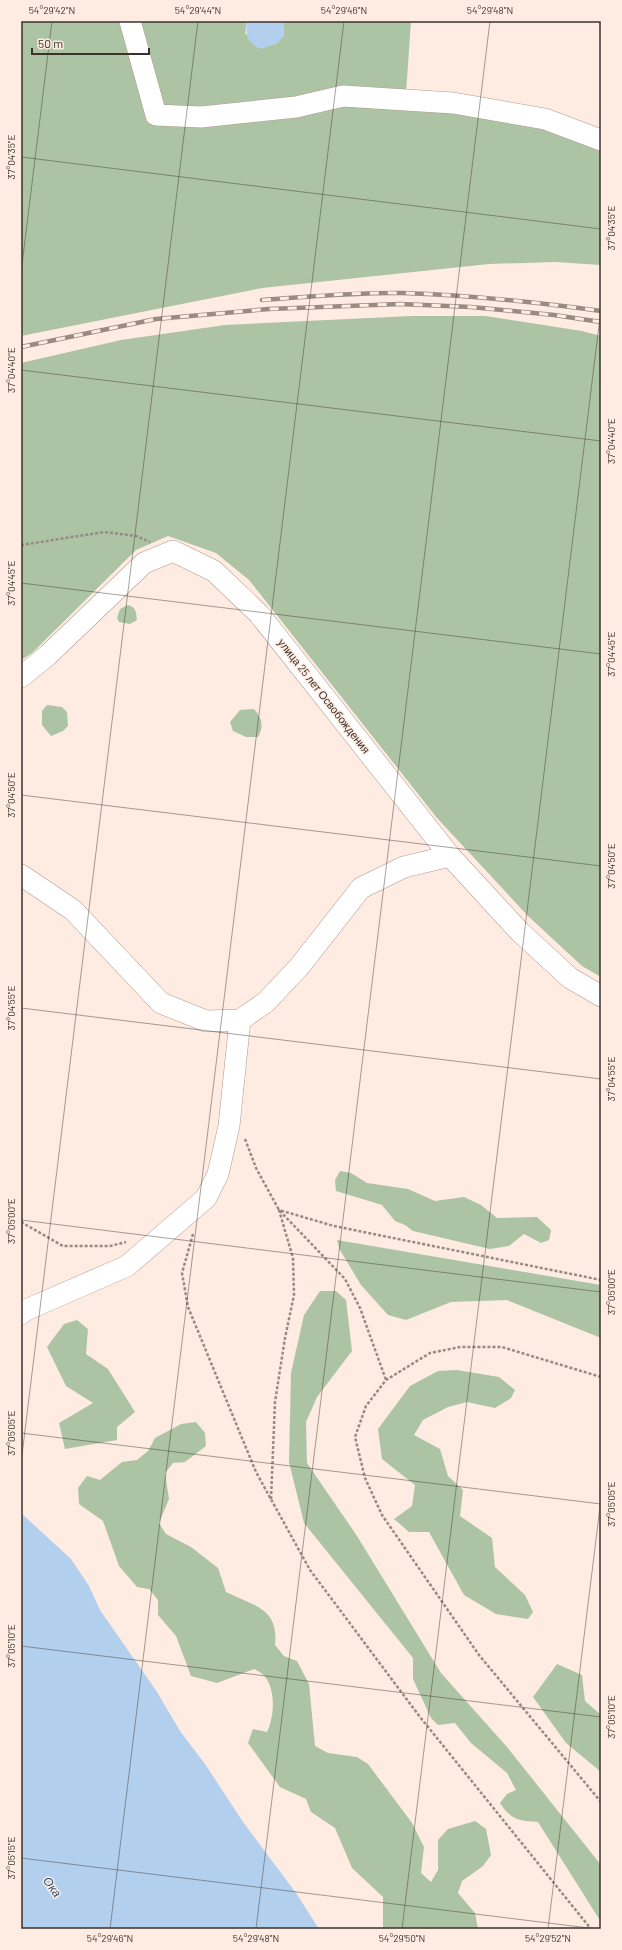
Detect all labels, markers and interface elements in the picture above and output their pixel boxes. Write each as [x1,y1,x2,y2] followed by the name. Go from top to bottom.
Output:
[29,4,75,16] text: 54°29'42"N
[175,4,221,16] text: 54°29'44"N
[321,4,367,16] text: 54°29'46"N
[467,4,513,16] text: 54°29'48"N
[32,30,149,56] scale bar
[38,36,63,50] text: 50 m
[5,135,17,180] text: 37°04'35"E
[605,206,617,251] text: 37°04'35"E
[5,347,17,393] text: 37°04'40"E
[605,418,617,464] text: 37°04'40"E
[5,560,17,606] text: 37°04'45"E
[605,631,617,677] text: 37°04'45"E
[276,636,373,756] street label: улица 25 лет Освобождения
[5,772,17,818] text: 37°04'50"E
[605,843,617,889] text: 37°04'50"E
[5,986,17,1030] text: 37°04'55"E
[605,1057,617,1101] text: 37°04'55"E
[5,1198,17,1244] text: 37°05'00"E
[605,1269,617,1315] text: 37°05'00"E
[5,1410,17,1456] text: 37°05'05"E
[605,1481,617,1527] text: 37°05'05"E
[5,1624,17,1668] text: 37°05'10"E
[605,1695,617,1739] text: 37°05'10"E
[5,1836,17,1880] text: 37°05'15"E
[41,1874,65,1900] water label: Ока
[87,1932,133,1944] text: 54°29'46"N
[233,1932,279,1944] text: 54°29'48"N
[379,1932,425,1944] text: 54°29'50"N
[525,1932,571,1944] text: 54°29'52"N

